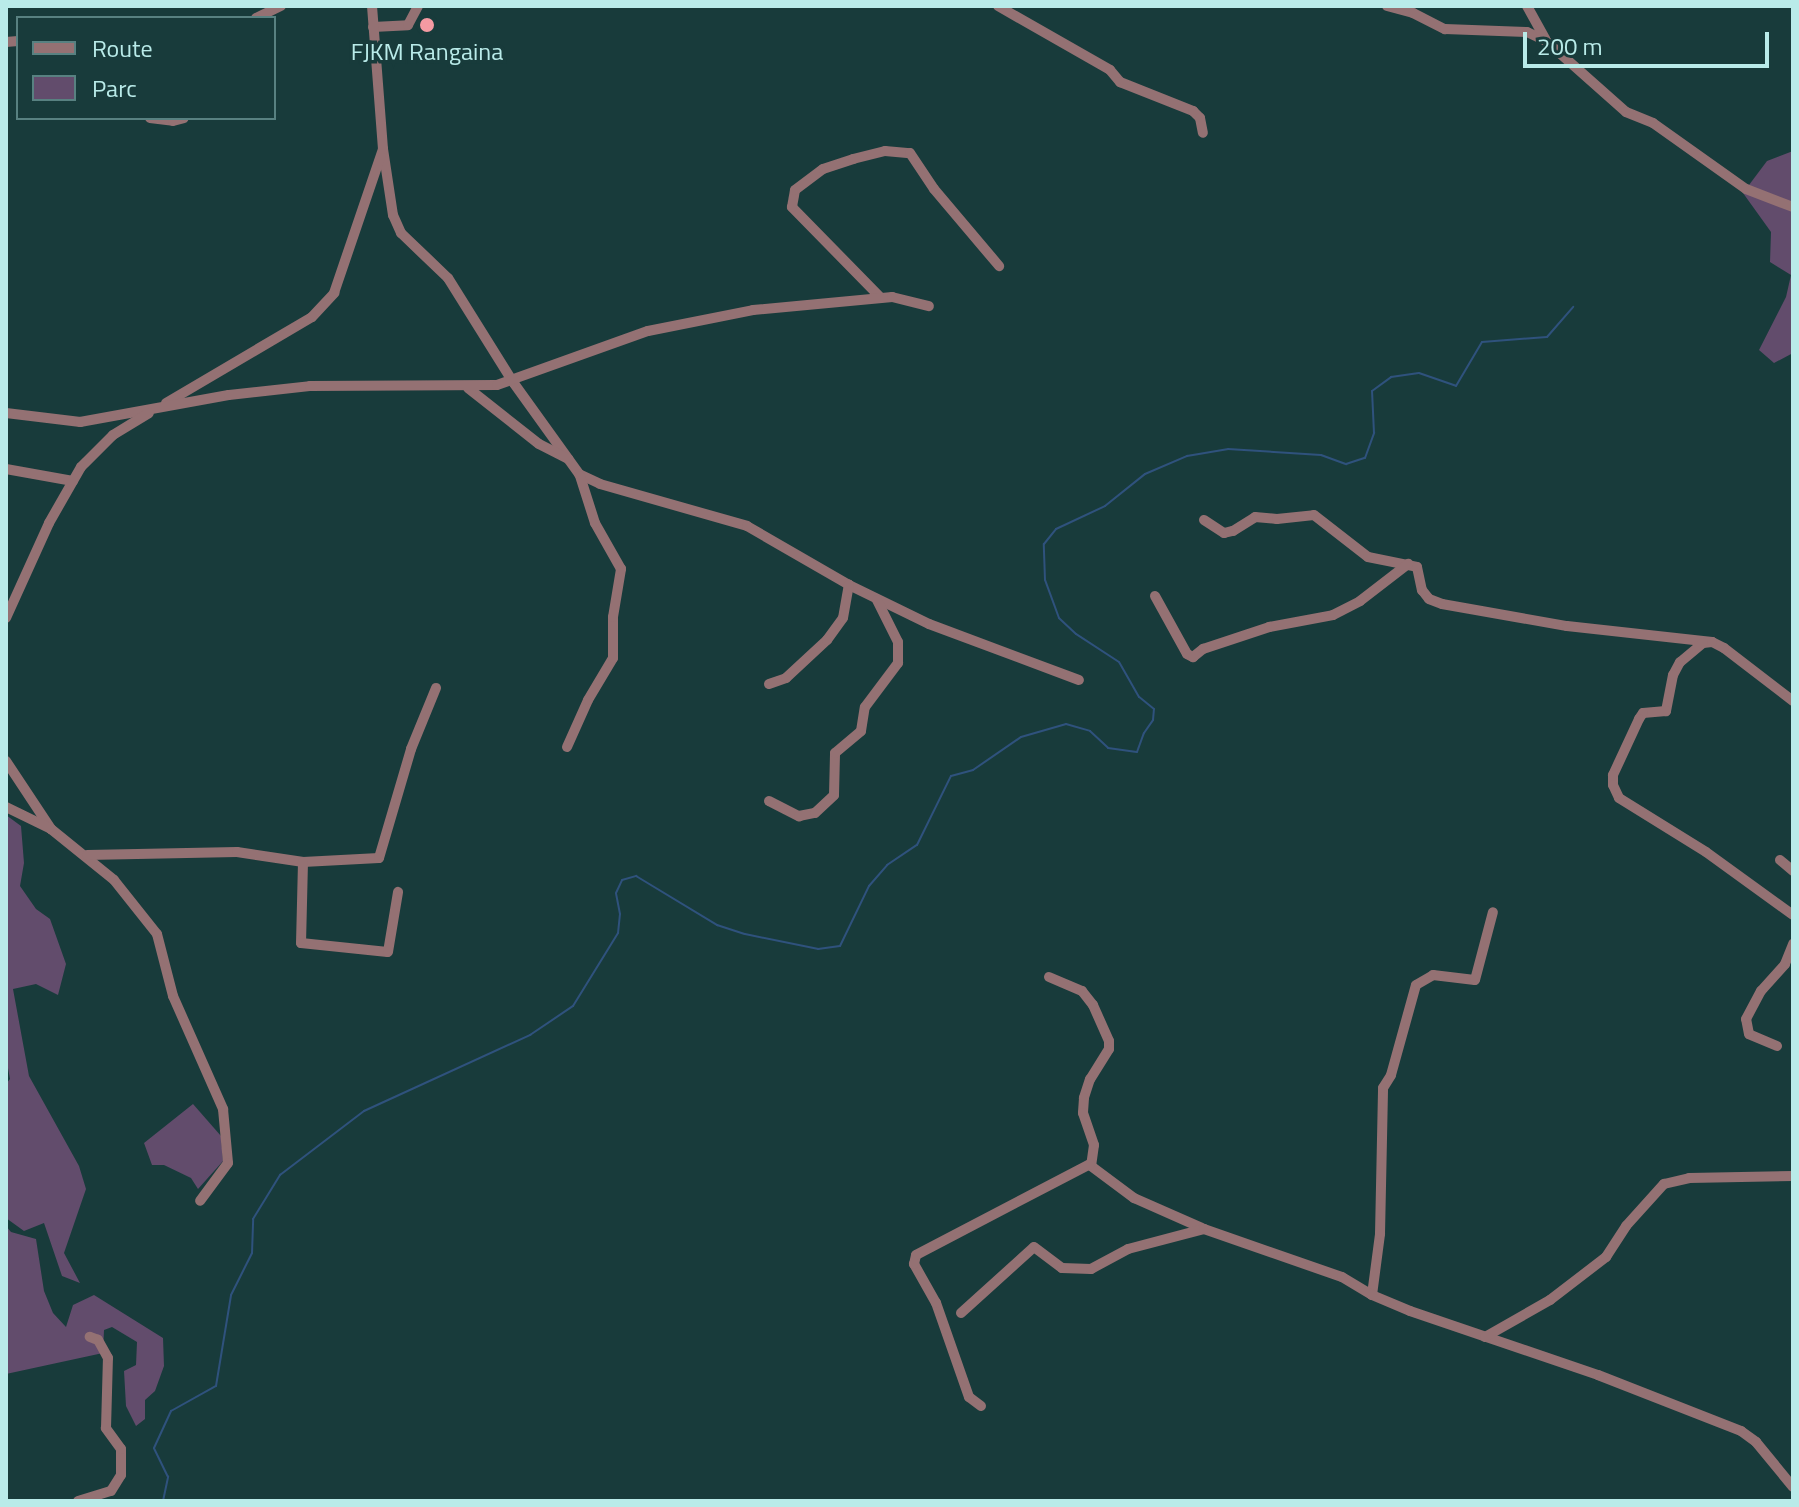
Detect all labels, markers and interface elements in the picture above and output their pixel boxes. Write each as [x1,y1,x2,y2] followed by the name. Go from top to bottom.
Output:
[16,16,276,120] legend
[418,16,436,34] marker: FJKM Rangaina
[1527,16,1773,66] scale bar
[1537,28,1603,64] text: 200 m
[92,30,153,66] text: Route
[351,38,503,66] place label: FJKM Rangaina
[92,70,137,106] text: Parc

